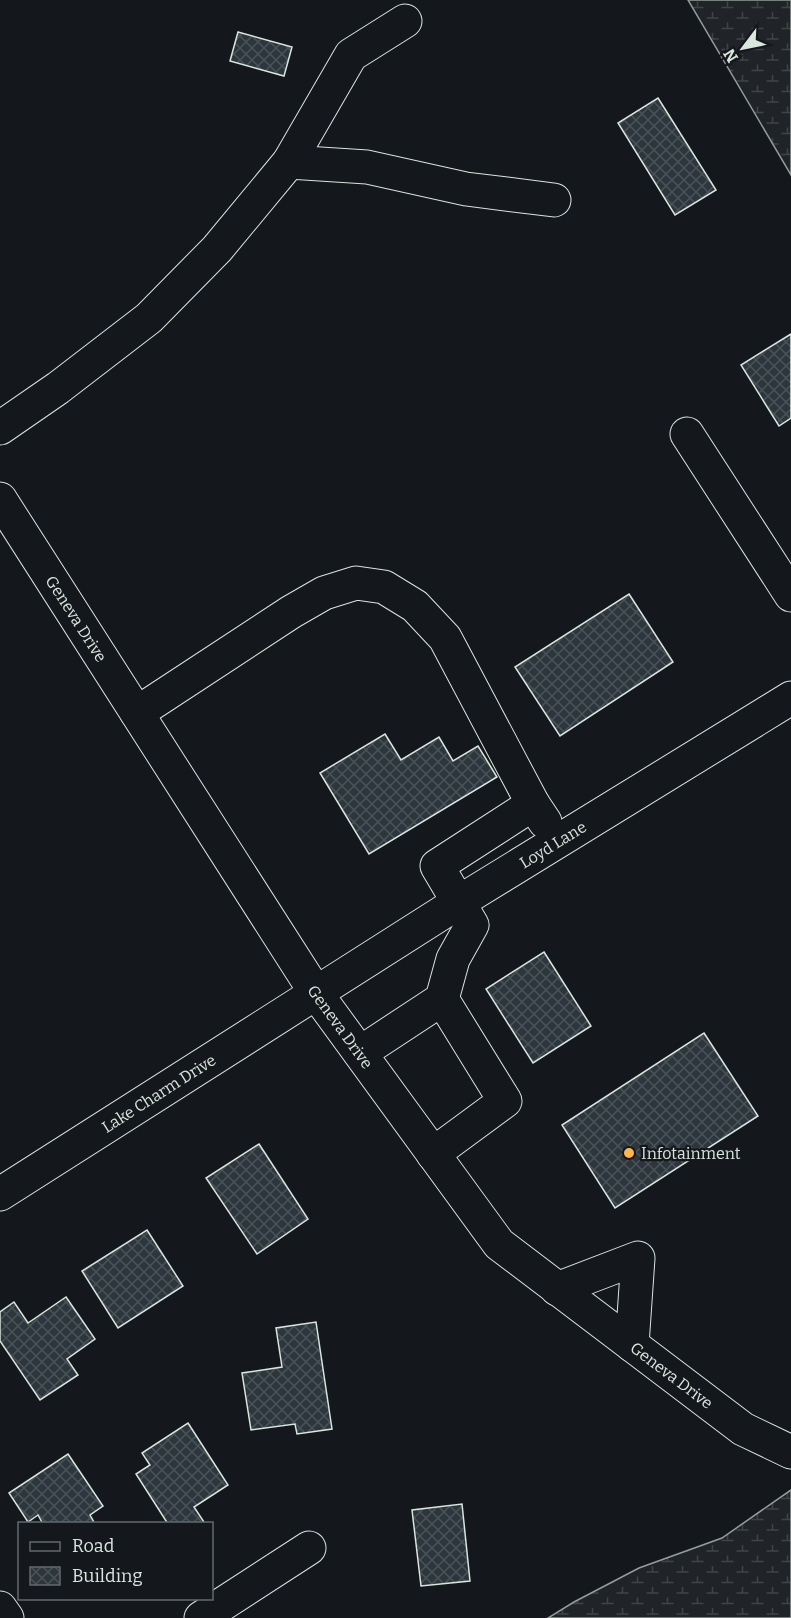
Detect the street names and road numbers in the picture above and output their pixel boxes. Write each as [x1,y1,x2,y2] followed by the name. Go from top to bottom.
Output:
[42,572,111,666] street label: Geneva Drive
[516,817,590,872] street label: Loyd Lane
[303,982,377,1072] street label: Geneva Drive
[98,1050,219,1137] street label: Lake Charm Drive
[627,1338,717,1413] street label: Geneva Drive

